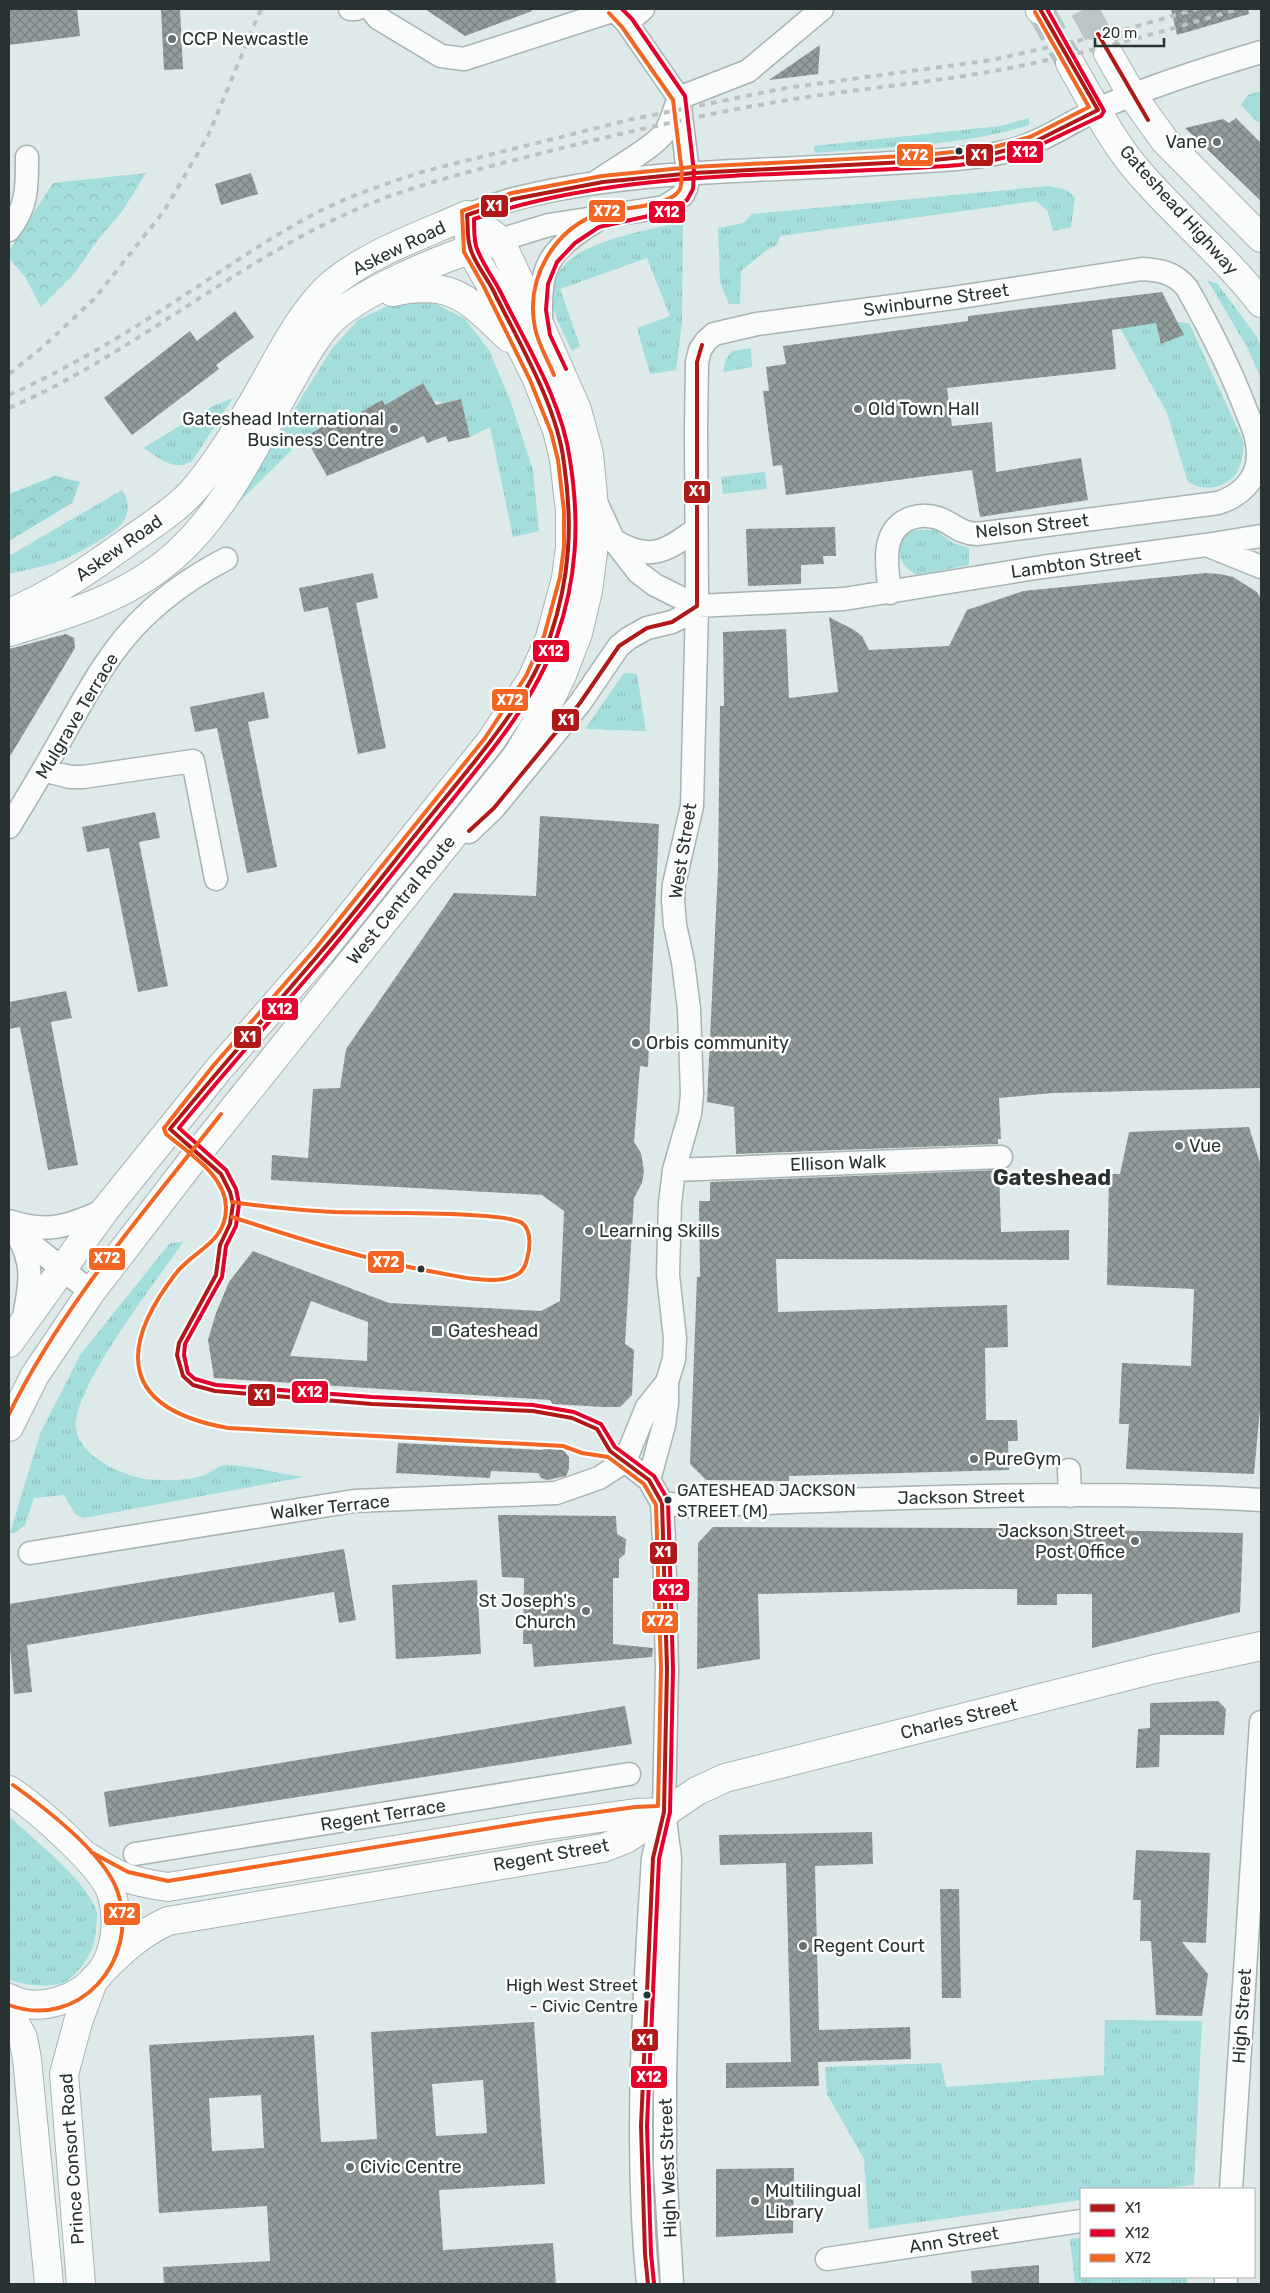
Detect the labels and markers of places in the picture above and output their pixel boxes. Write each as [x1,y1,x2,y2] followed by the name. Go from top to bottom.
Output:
[182,28,309,50] place label: CCP Newcastle
[166,33,178,45] marker: CCP Newcastle
[1165,131,1207,153] place label: Vane
[1211,136,1223,148] marker: Vane
[954,146,964,156] unlabelled marker
[868,398,979,420] place label: Old Town Hall
[852,403,864,415] marker: Old Town Hall
[182,408,384,451] place label: Gateshead International Business Centre
[388,423,400,435] marker: Gateshead International Business Centre
[646,1032,789,1054] place label: Orbis community
[630,1037,642,1049] marker: Orbis community
[1189,1135,1221,1157] place label: Vue
[1173,1140,1185,1152] marker: Vue
[599,1220,720,1242] place label: Learning Skills
[583,1225,595,1237] marker: Learning Skills
[416,1264,426,1274] unlabelled marker
[448,1320,538,1342] place label: Gateshead
[430,1324,444,1338] marker: Gateshead
[984,1448,1061,1470] place label: PureGym
[968,1453,980,1465] marker: PureGym
[677,1480,856,1521] place label: GATESHEAD JACKSON STREET (M)
[663,1495,673,1505] marker: GATESHEAD JACKSON STREET (M)
[998,1520,1125,1563] place label: Jackson Street Post Office
[1129,1535,1141,1547] marker: Jackson Street Post Office
[478,1590,576,1633] place label: St Joseph's Church
[580,1605,592,1617] marker: St Joseph's Church
[813,1935,925,1957] place label: Regent Court
[797,1940,809,1952] marker: Regent Court
[506,1975,638,2016] place label: High West Street - Civic Centre
[642,1990,652,2000] marker: High West Street - Civic Centre
[360,2156,462,2178] place label: Civic Centre
[344,2161,356,2173] marker: Civic Centre
[765,2180,861,2223] place label: Multilingual Library
[749,2195,761,2207] marker: Multilingual Library

